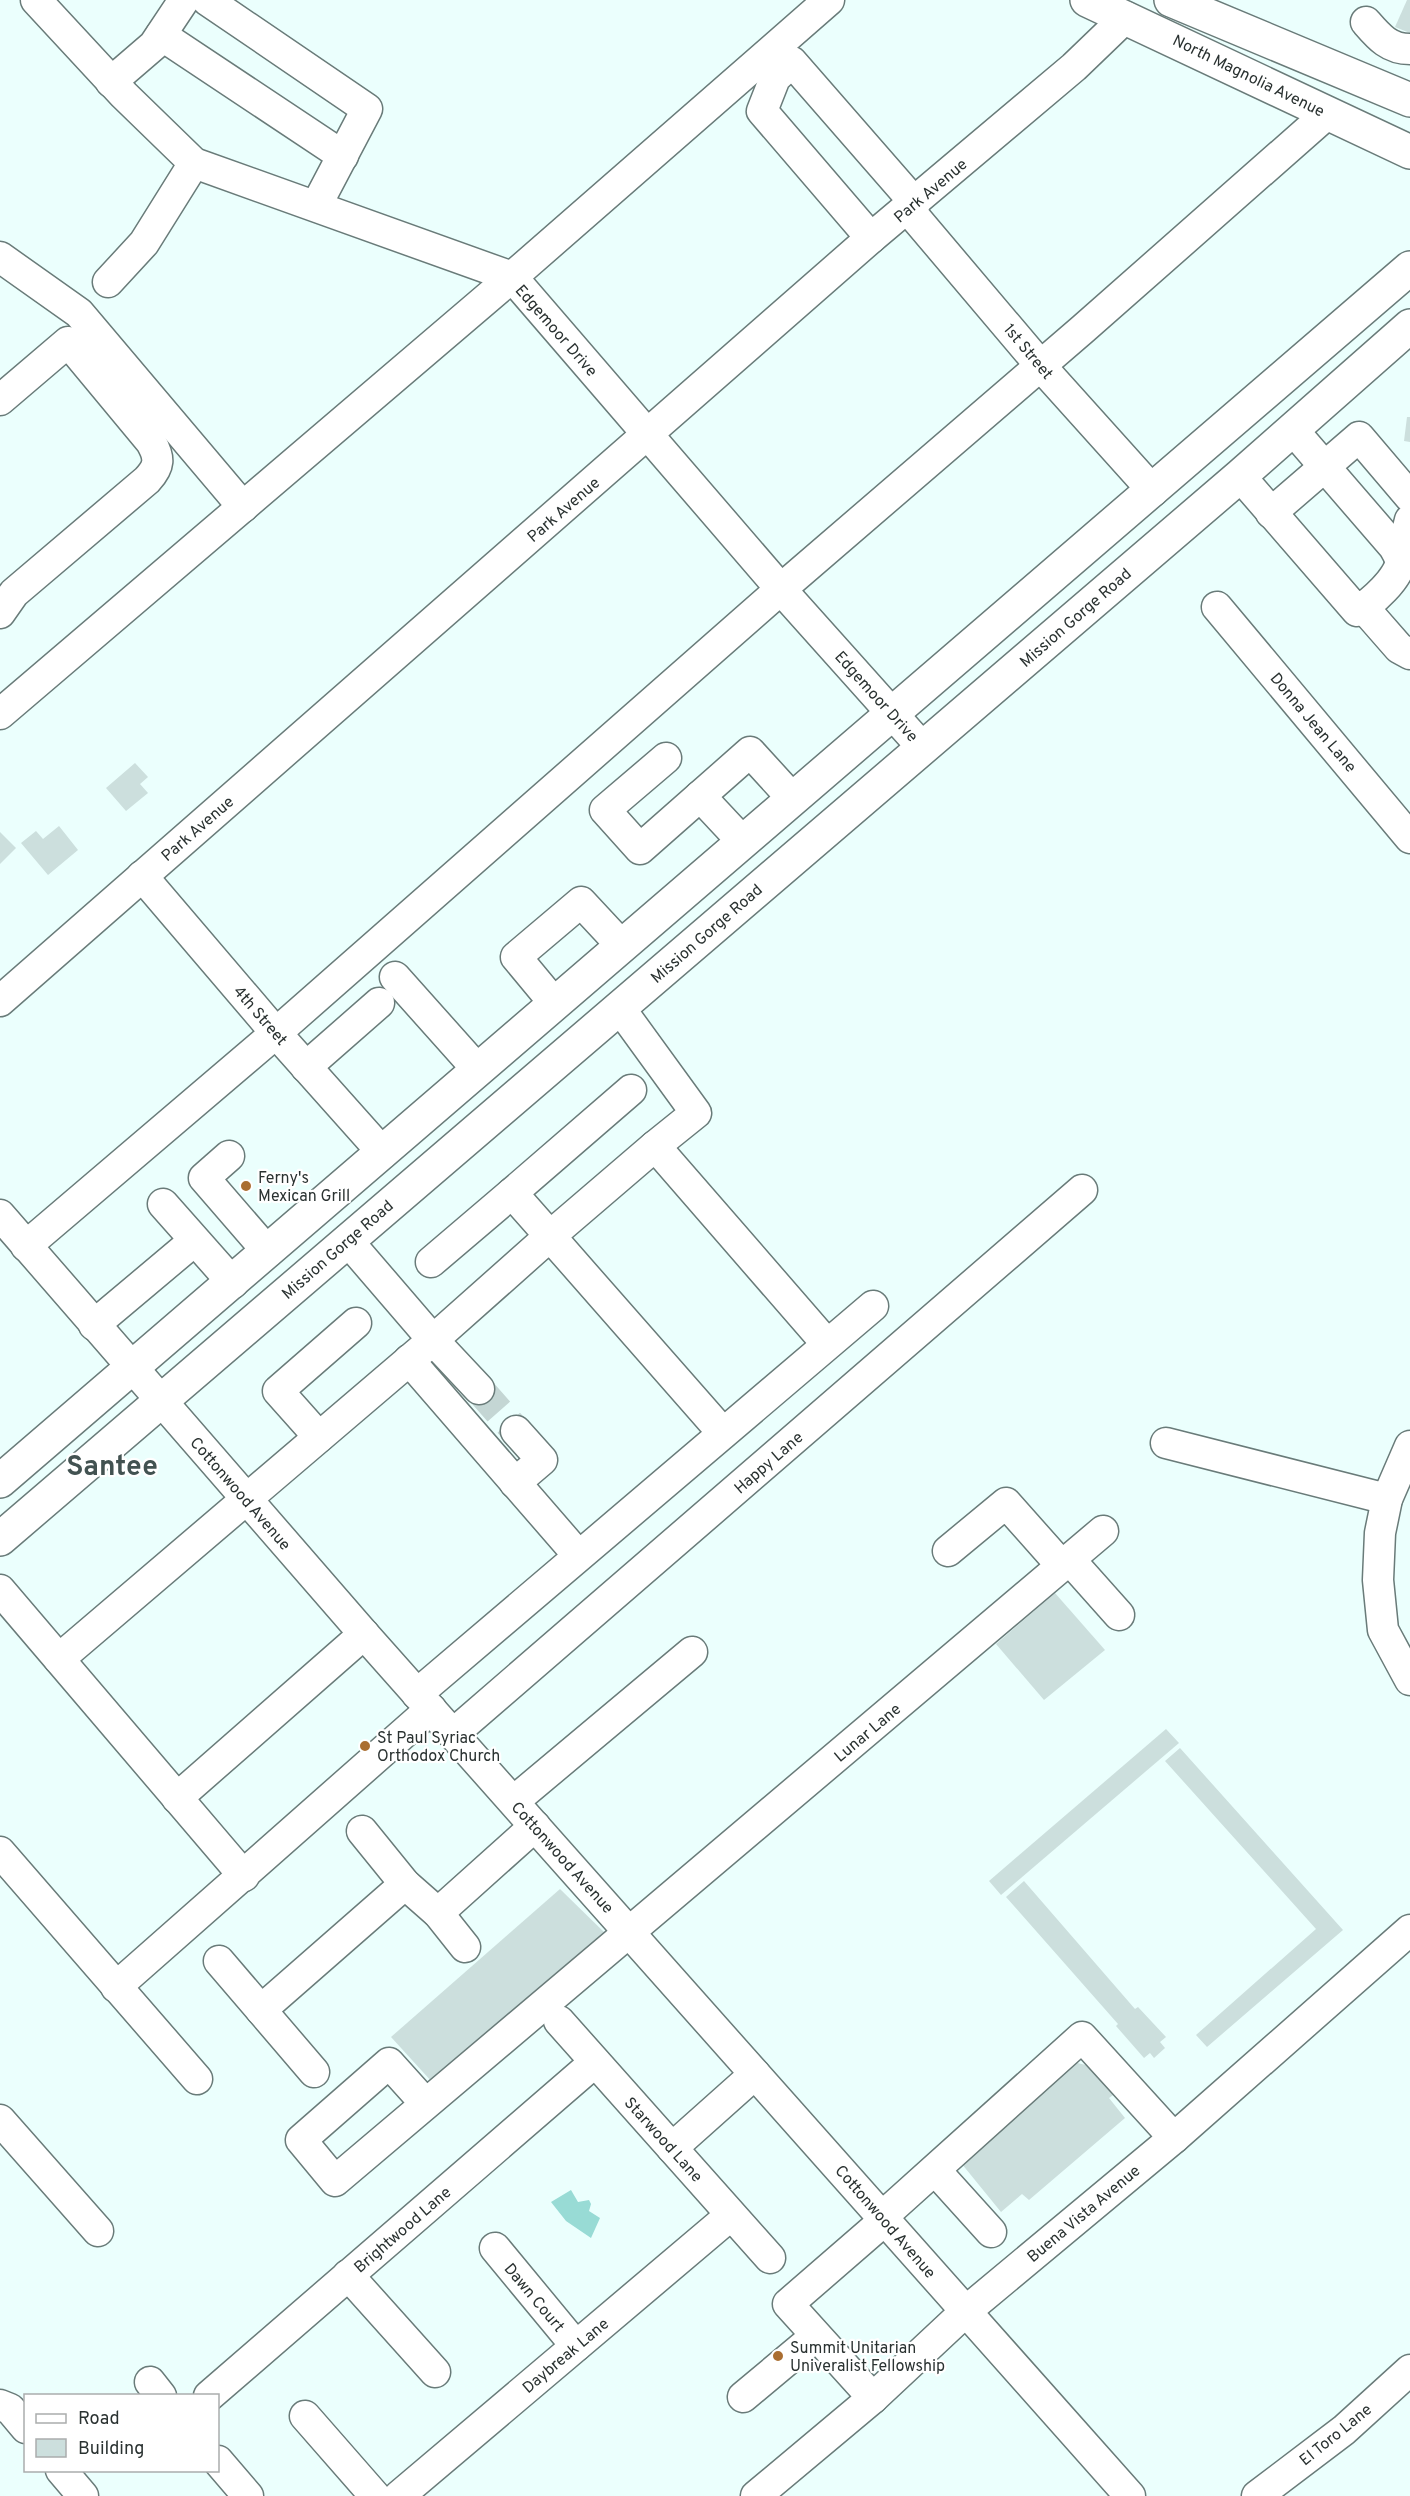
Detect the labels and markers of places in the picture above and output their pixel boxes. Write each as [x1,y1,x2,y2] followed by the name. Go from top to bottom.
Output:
[258,1169,350,1207] place label: Ferny's Mexican Grill
[239,1179,253,1193] marker: Ferny's Mexican Grill
[377,1729,500,1767] place label: St Paul Syriac Orthodox Church
[358,1739,372,1753] marker: St Paul Syriac Orthodox Church
[790,2339,945,2377] place label: Summit Unitarian Univeralist Fellowship
[771,2349,785,2363] marker: Summit Unitarian Univeralist Fellowship

